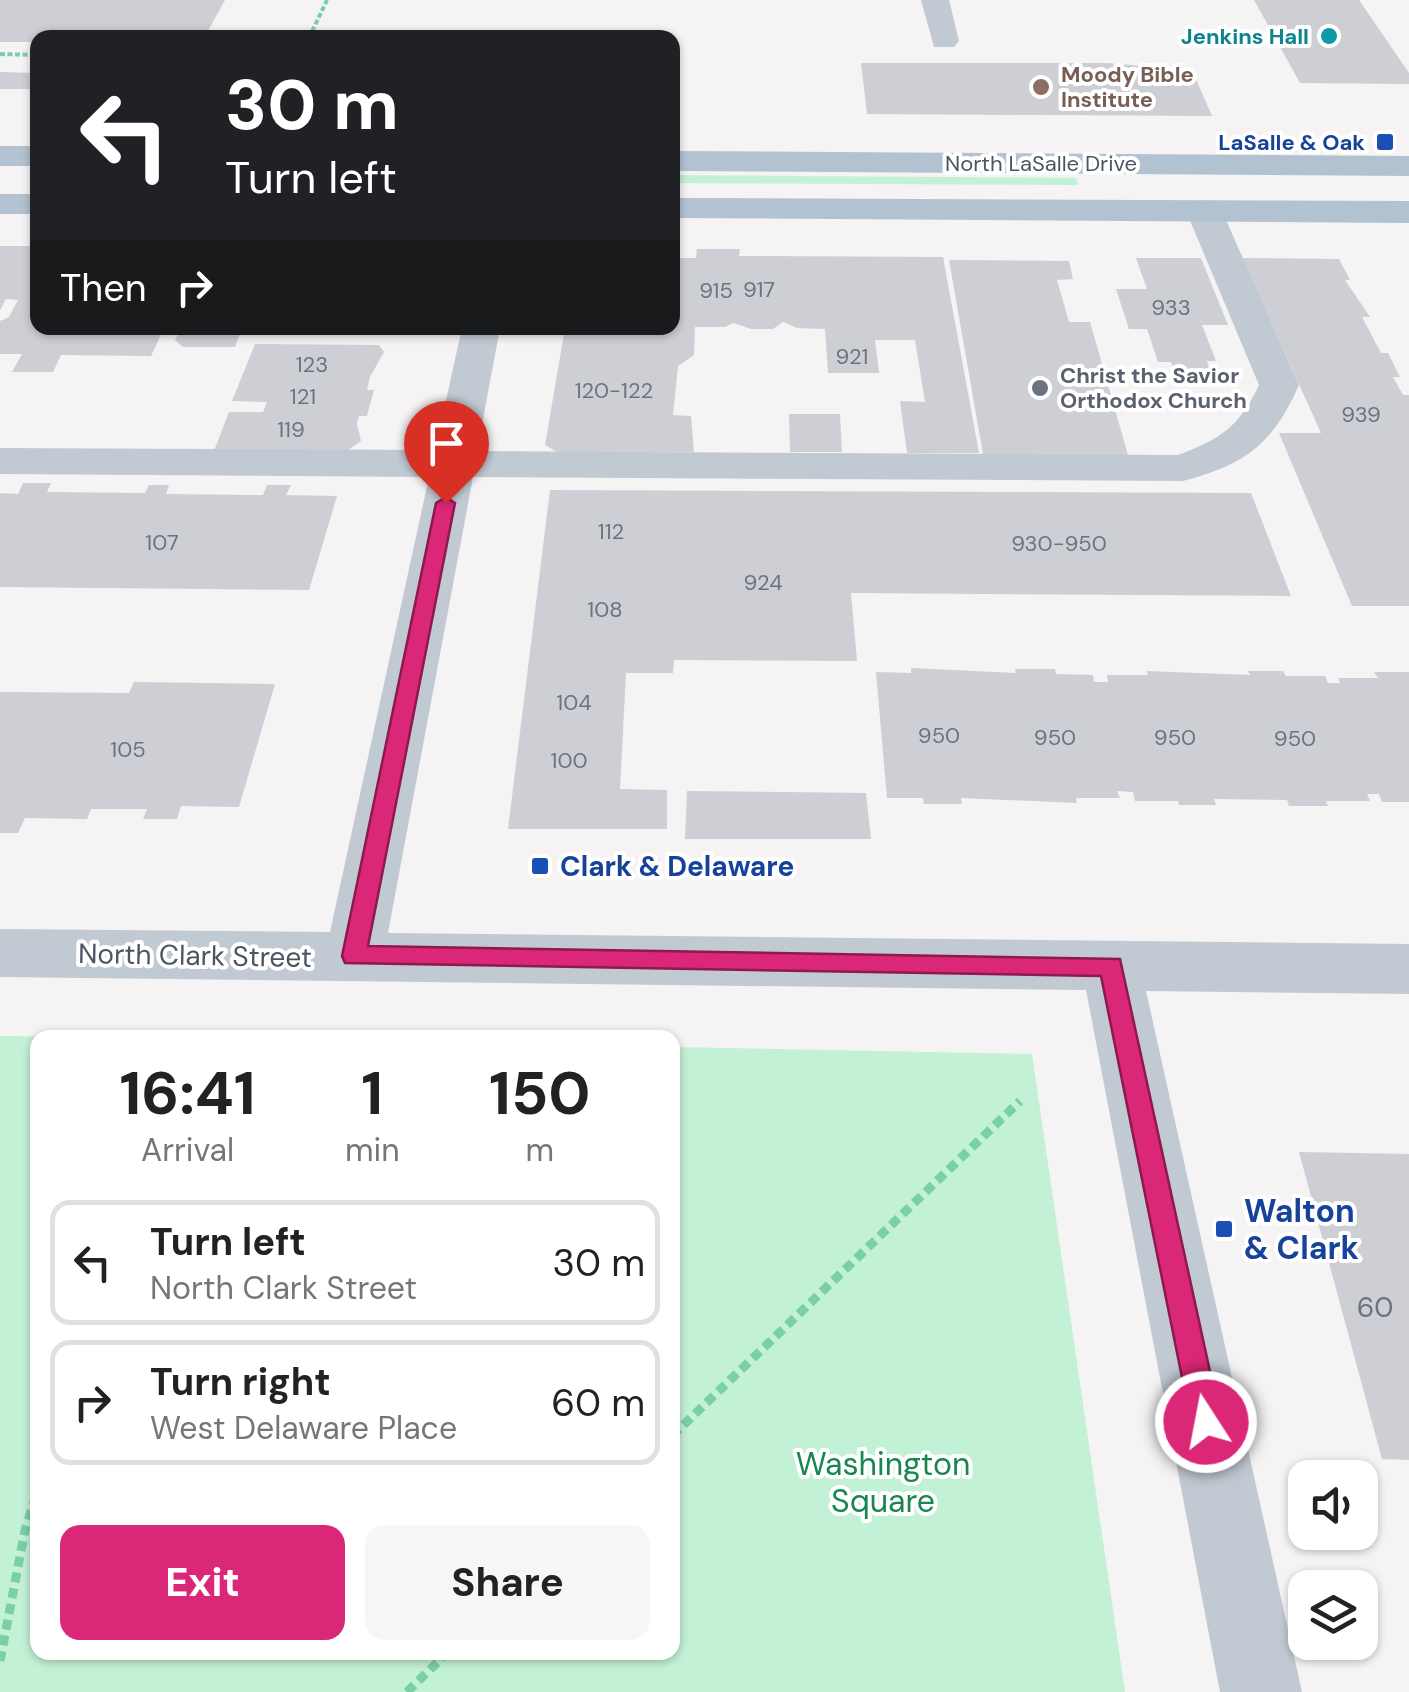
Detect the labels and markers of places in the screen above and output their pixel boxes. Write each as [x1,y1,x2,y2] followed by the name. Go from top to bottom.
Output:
[1181,22,1309,51] place label: Jenkins Hall
[1318,25,1340,47] marker: Jenkins Hall
[1061,60,1194,114] place label: Moody Bible Institute
[1030,76,1052,98] marker: Moody Bible Institute
[1218,128,1365,157] place label: LaSalle & Oak
[1374,131,1396,153] marker: LaSalle & Oak
[1060,361,1247,415] place label: Christ the Savior Orthodox Church
[1029,377,1051,399] marker: Christ the Savior Orthodox Church
[404,401,489,504] pin
[560,848,794,885] place label: Clark & Delaware
[529,855,551,877] marker: Clark & Delaware
[1244,1190,1360,1269] place label: Walton & Clark
[1213,1218,1235,1240] marker: Walton & Clark

